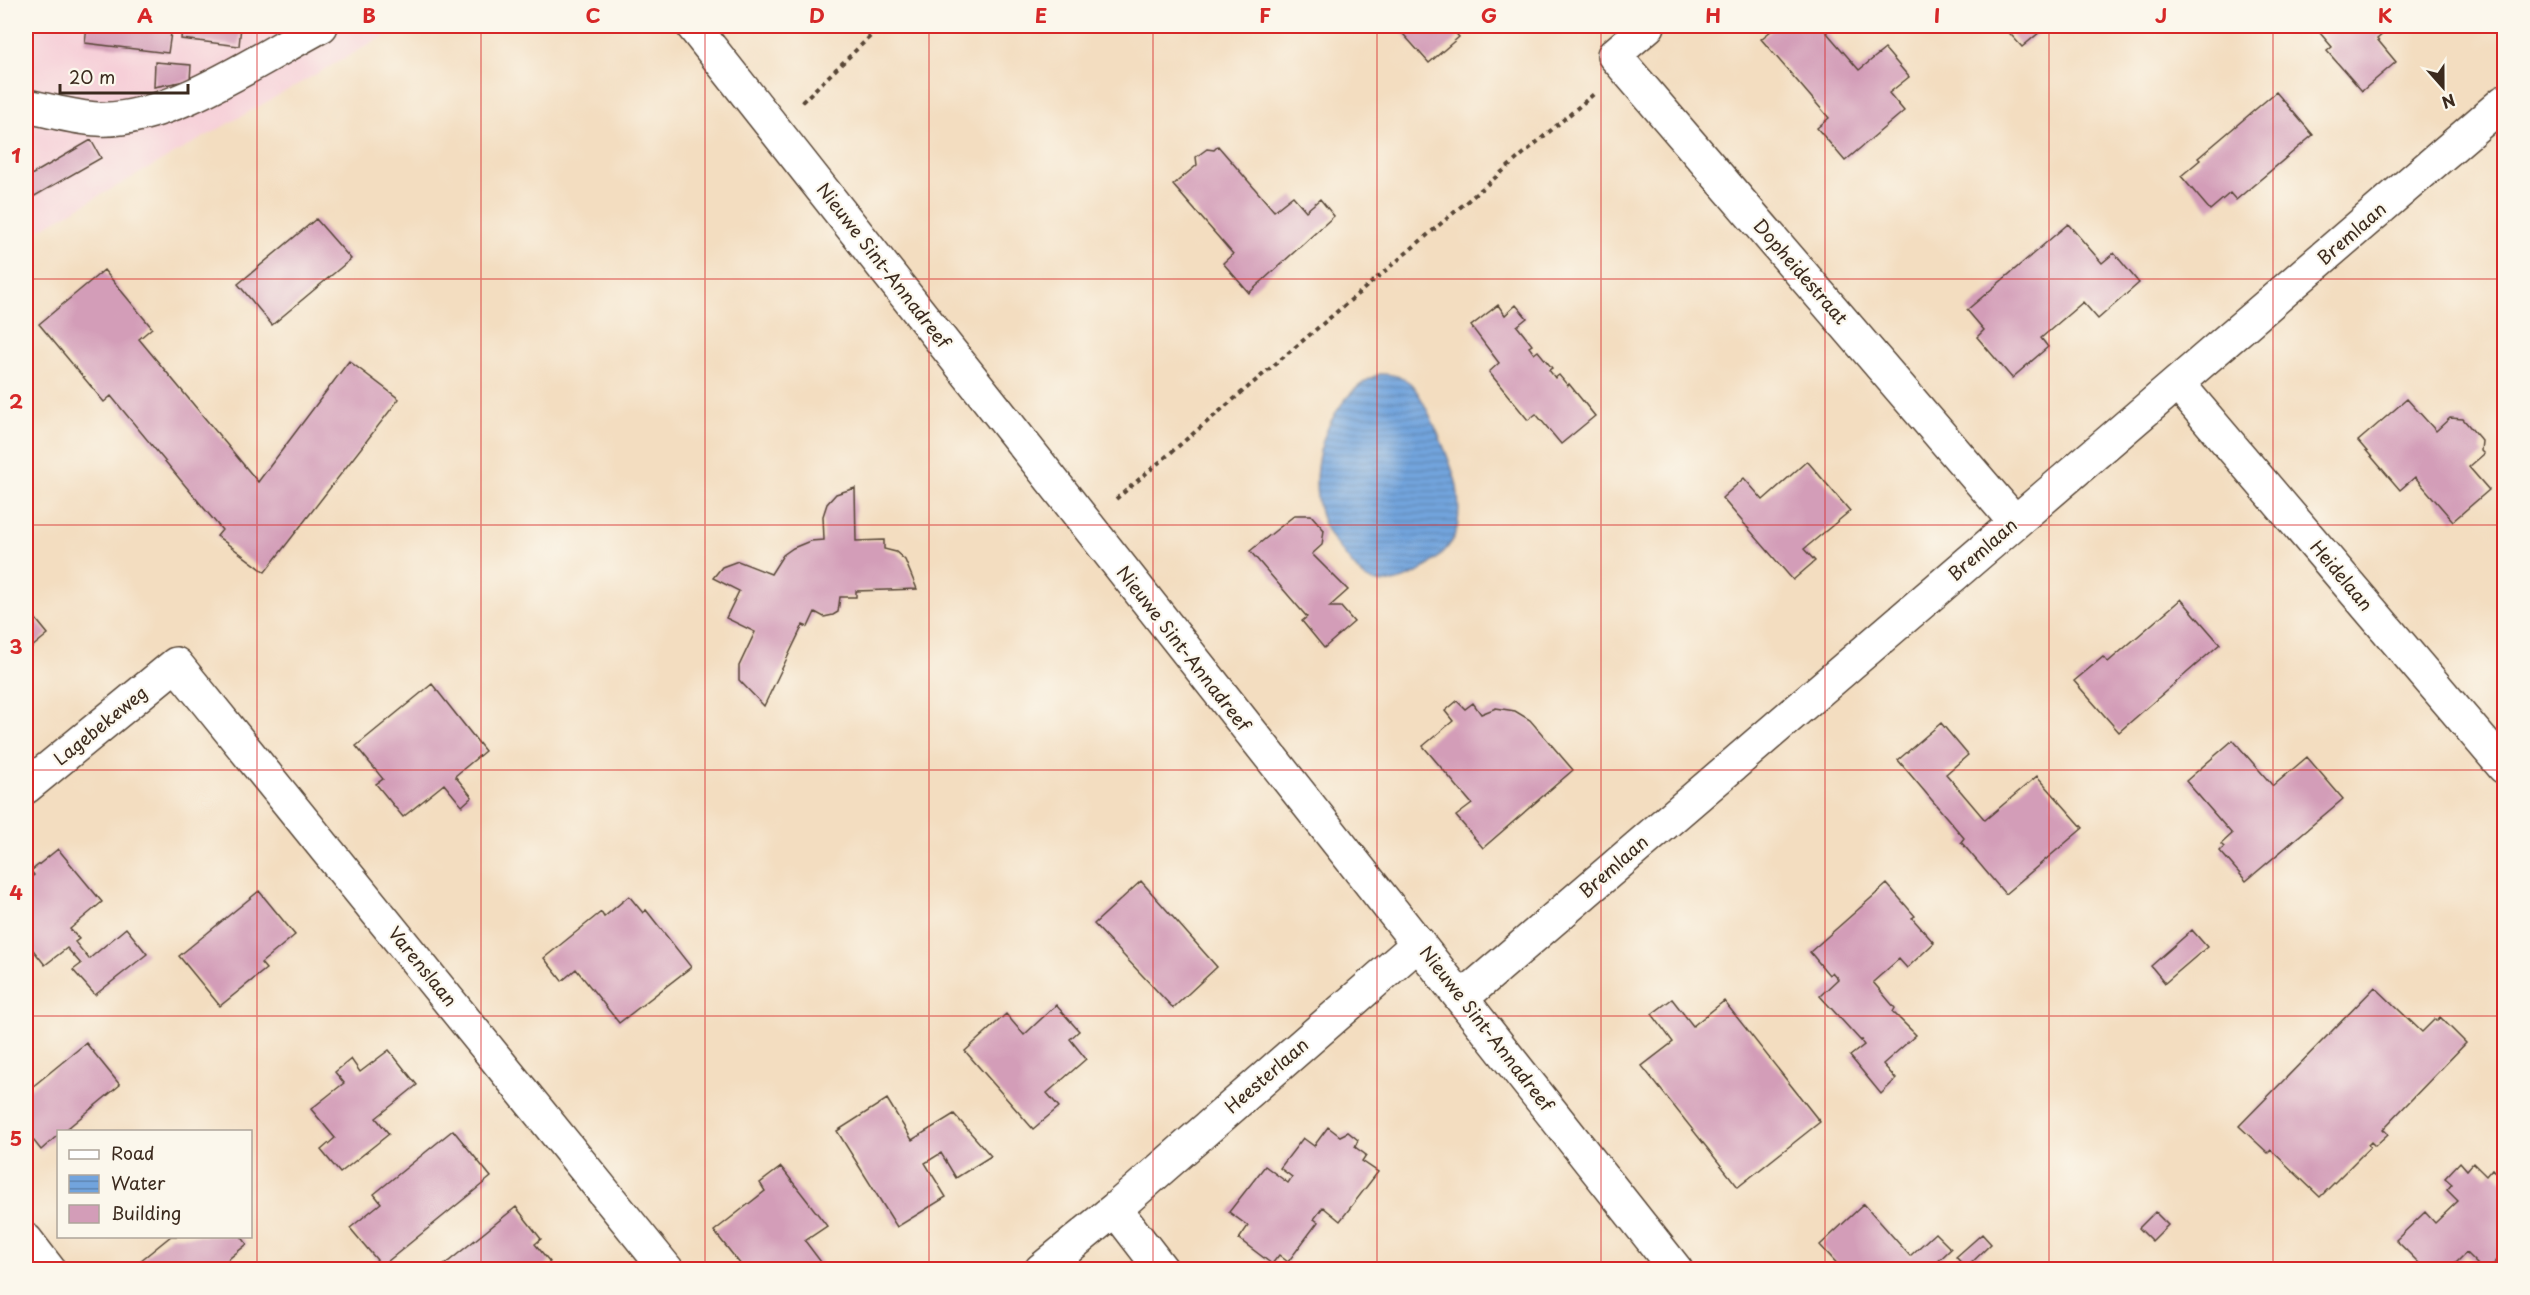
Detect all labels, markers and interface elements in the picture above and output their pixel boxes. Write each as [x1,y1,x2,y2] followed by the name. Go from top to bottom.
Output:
[137,0,153,30] text: A
[362,0,376,30] text: B
[585,0,601,30] text: C
[809,0,825,30] text: D
[1035,0,1047,30] text: E
[1259,0,1271,30] text: F
[1481,0,1497,30] text: G
[1705,0,1721,30] text: H
[1934,0,1940,30] text: I
[2155,0,2167,30] text: J
[2378,0,2393,30] text: K
[60,57,188,95] scale bar
[2413,57,2473,117] north arrow
[69,63,115,90] text: 20 m
[2439,88,2459,115] text: N
[11,140,21,170] text: 1
[811,177,958,355] street label: Nieuwe Sint-Annadreef
[2311,195,2392,271] street label: Bremlaan
[1747,212,1855,330] street label: Dopheidestraat
[9,386,23,416] text: 2
[1942,511,2023,587] street label: Bremlaan
[2304,534,2380,616] street label: Heidelaan
[1111,560,1258,738] street label: Nieuwe Sint-Annadreef
[9,631,23,661] text: 3
[47,679,153,771] street label: Lagebekeweg
[1573,828,1654,904] street label: Bremlaan
[9,877,23,907] text: 4
[382,920,464,1012] street label: Varenslaan
[1414,940,1561,1118] street label: Nieuwe Sint-Annadreef
[1218,1031,1314,1119] street label: Heesterlaan
[10,1123,22,1153] text: 5
[57,1130,252,1238] legend
[111,1139,155,1166] text: Road
[111,1169,166,1196] text: Water
[111,1199,181,1226] text: Building

